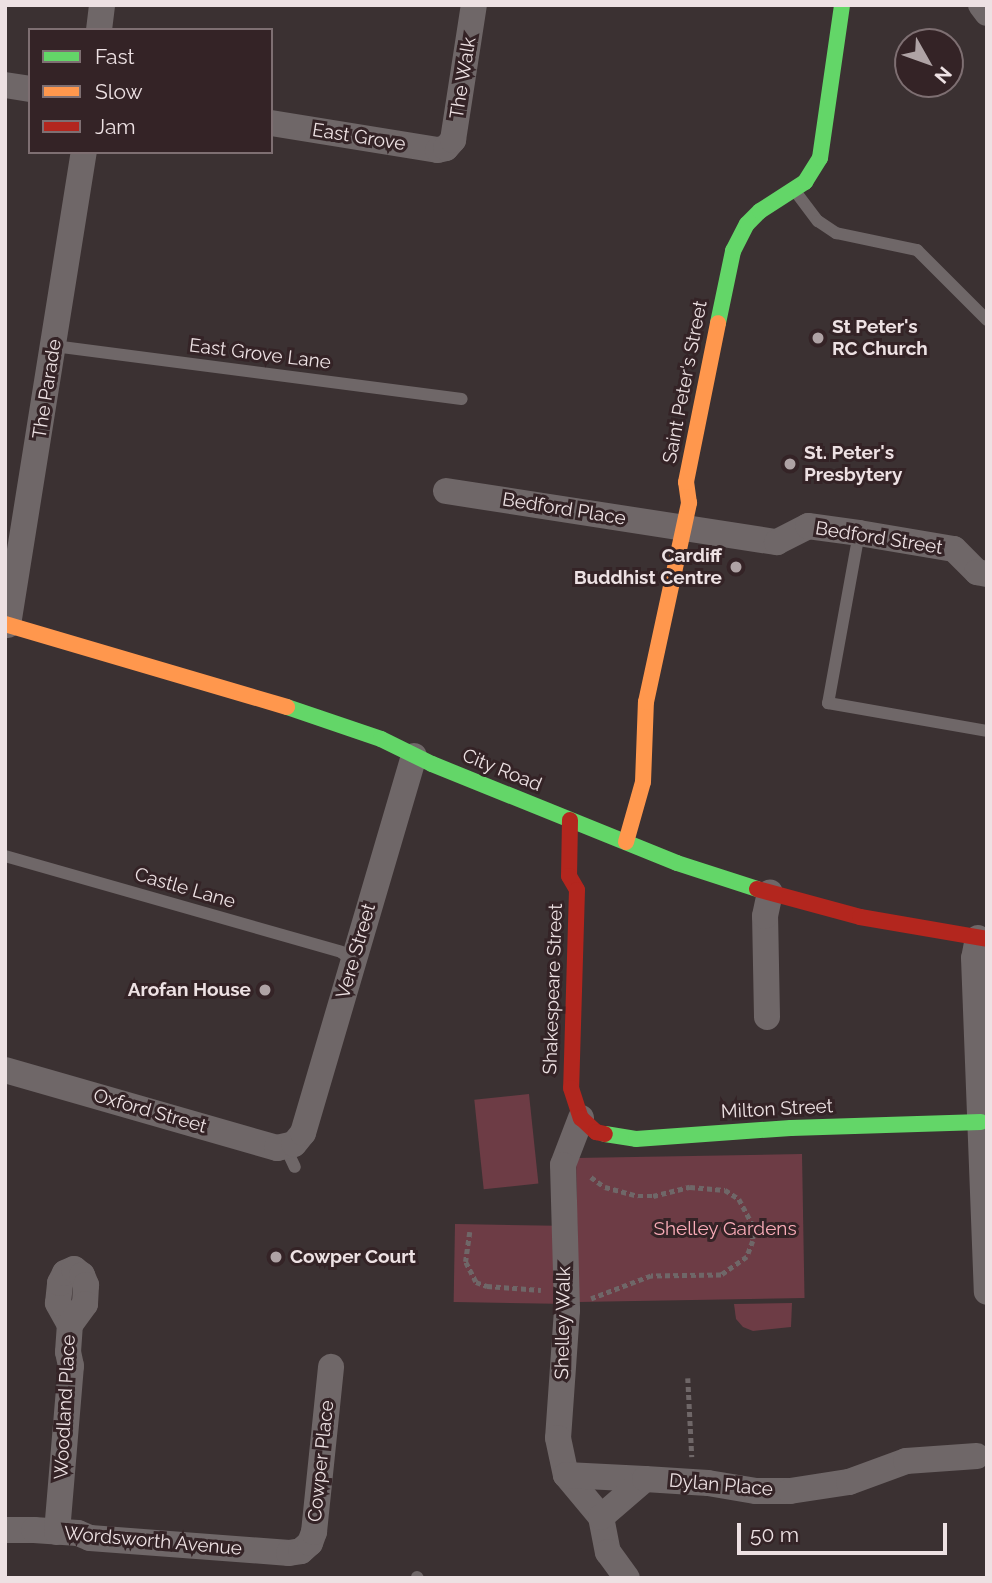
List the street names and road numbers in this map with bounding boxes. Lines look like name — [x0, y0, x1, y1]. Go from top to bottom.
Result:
street label: The Walk — [445, 35, 481, 121]
street label: East Grove — [311, 118, 407, 156]
street label: Saint Peter's Street — [658, 299, 712, 465]
street label: East Grove Lane — [188, 334, 332, 374]
street label: The Parade — [28, 337, 66, 441]
street label: Bedford Place — [501, 488, 627, 530]
street label: Bedford Street — [814, 517, 944, 559]
street label: City Road — [459, 744, 545, 796]
street label: Castle Lane — [132, 863, 238, 913]
street label: Vere Street — [332, 901, 380, 1001]
street label: Shakespeare Street — [539, 903, 567, 1075]
street label: Oxford Street — [91, 1084, 209, 1138]
street label: Milton Street — [720, 1095, 834, 1123]
street label: Shelley Walk — [551, 1266, 575, 1380]
street label: Woodland Place — [50, 1334, 80, 1480]
street label: Cowper Place — [303, 1399, 339, 1523]
street label: Dylan Place — [668, 1469, 774, 1501]
street label: Wordsworth Avenue — [63, 1522, 243, 1560]

